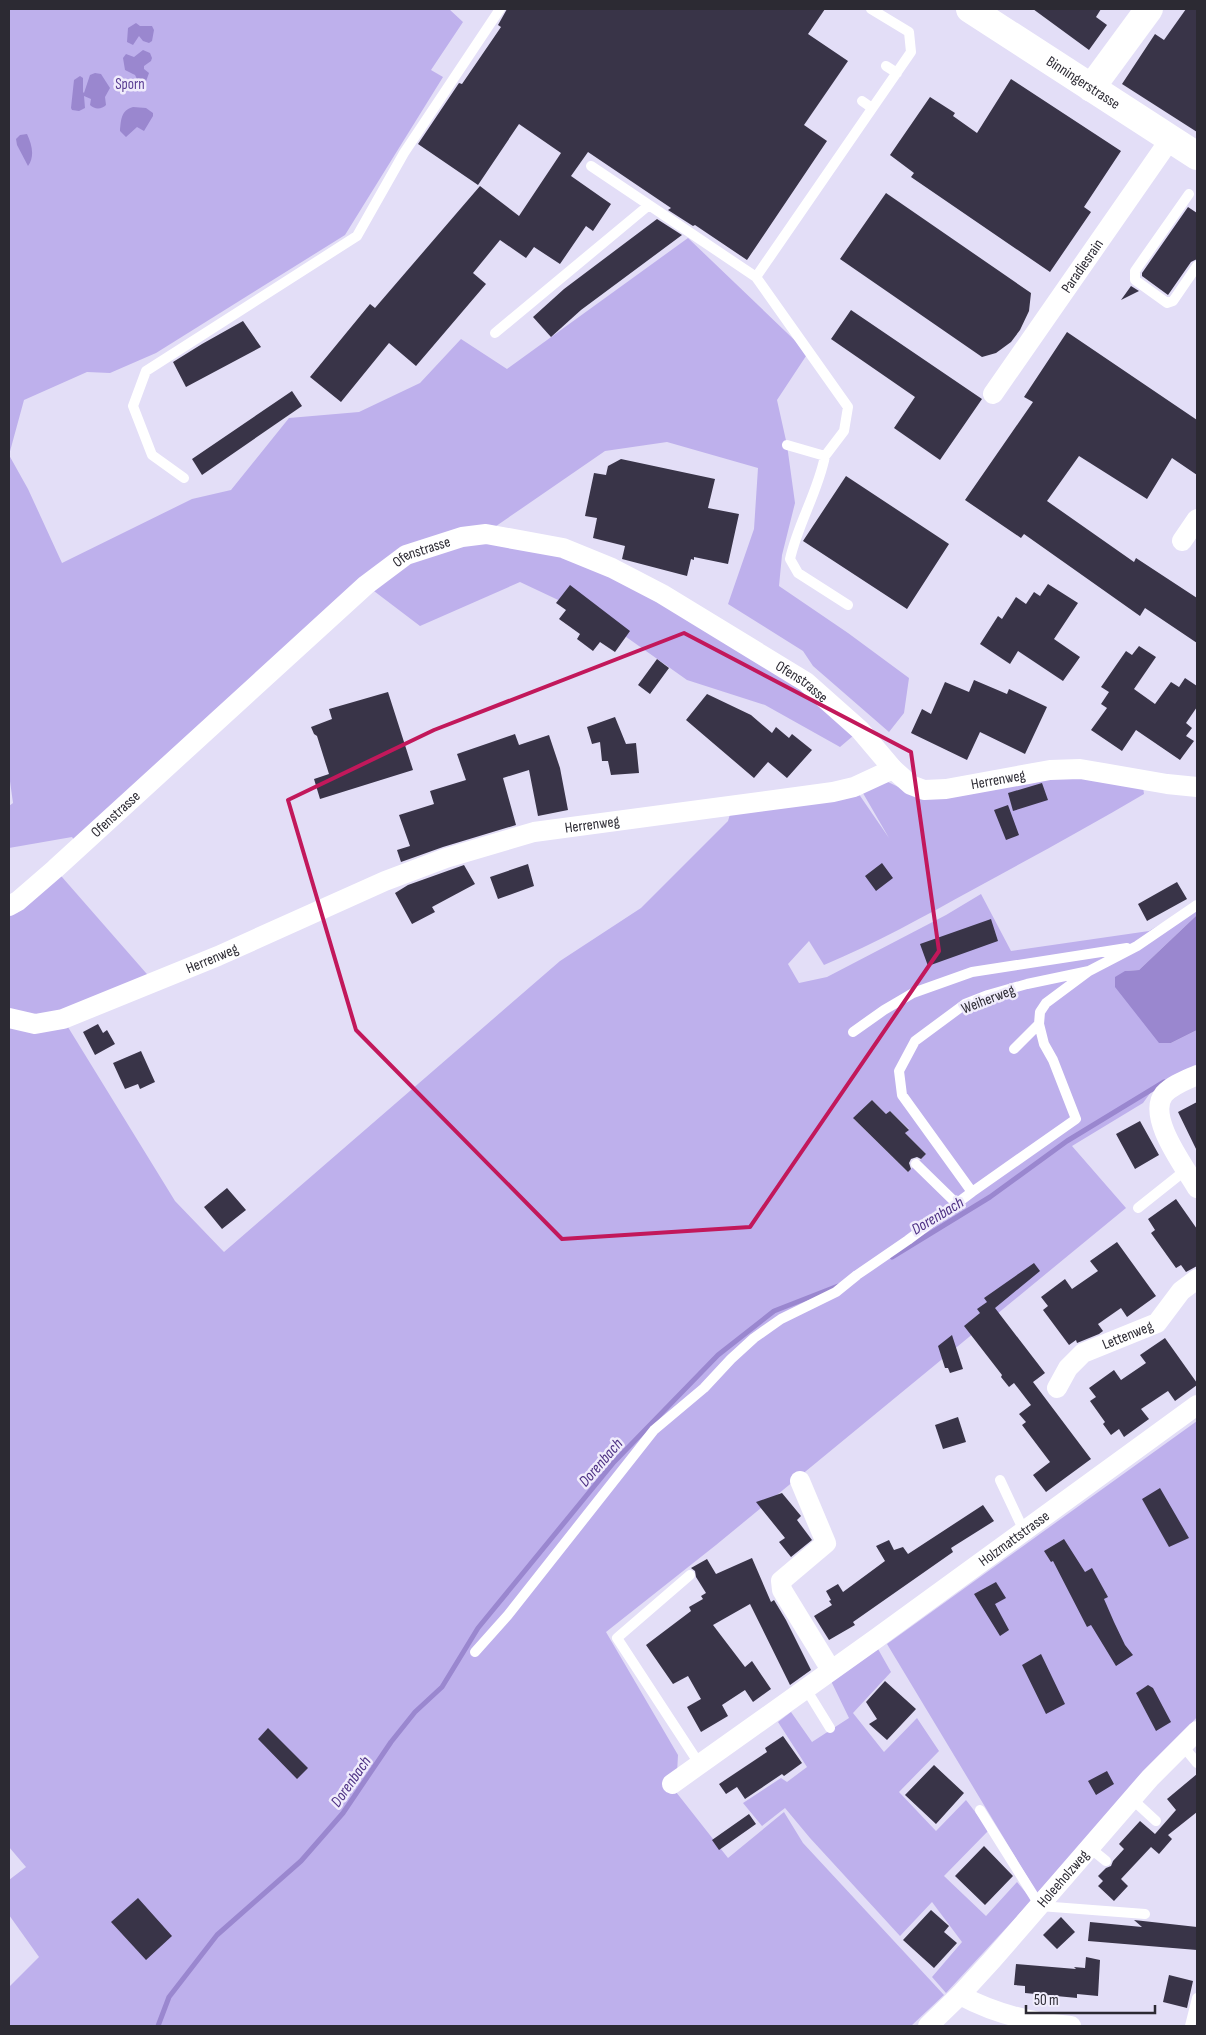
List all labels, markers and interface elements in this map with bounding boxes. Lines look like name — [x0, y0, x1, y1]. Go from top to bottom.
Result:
street label: Binningerstrasse — [1043, 52, 1124, 114]
park label: Sporn — [115, 75, 145, 94]
street label: Paradiesrain — [1057, 236, 1108, 297]
street label: Ofenstrasse — [389, 532, 453, 572]
street label: Ofenstrasse — [772, 657, 832, 707]
street label: Herrenweg — [969, 766, 1027, 794]
street label: Ofenstrasse — [87, 787, 144, 842]
street label: Herrenweg — [564, 812, 621, 838]
street label: Herrenweg — [183, 939, 241, 978]
street label: Weiherweg — [959, 981, 1018, 1018]
water label: Dorenbach — [908, 1193, 967, 1239]
street label: Lettenweg — [1099, 1317, 1156, 1354]
water label: Dorenbach — [575, 1435, 627, 1491]
street label: Holzmattstrasse — [975, 1507, 1053, 1571]
water label: Dorenbach — [327, 1753, 376, 1811]
street label: Holeeholzweg — [1033, 1846, 1093, 1911]
scale bar — [1026, 1982, 1155, 2014]
text: 50 m — [1034, 1991, 1059, 2010]

